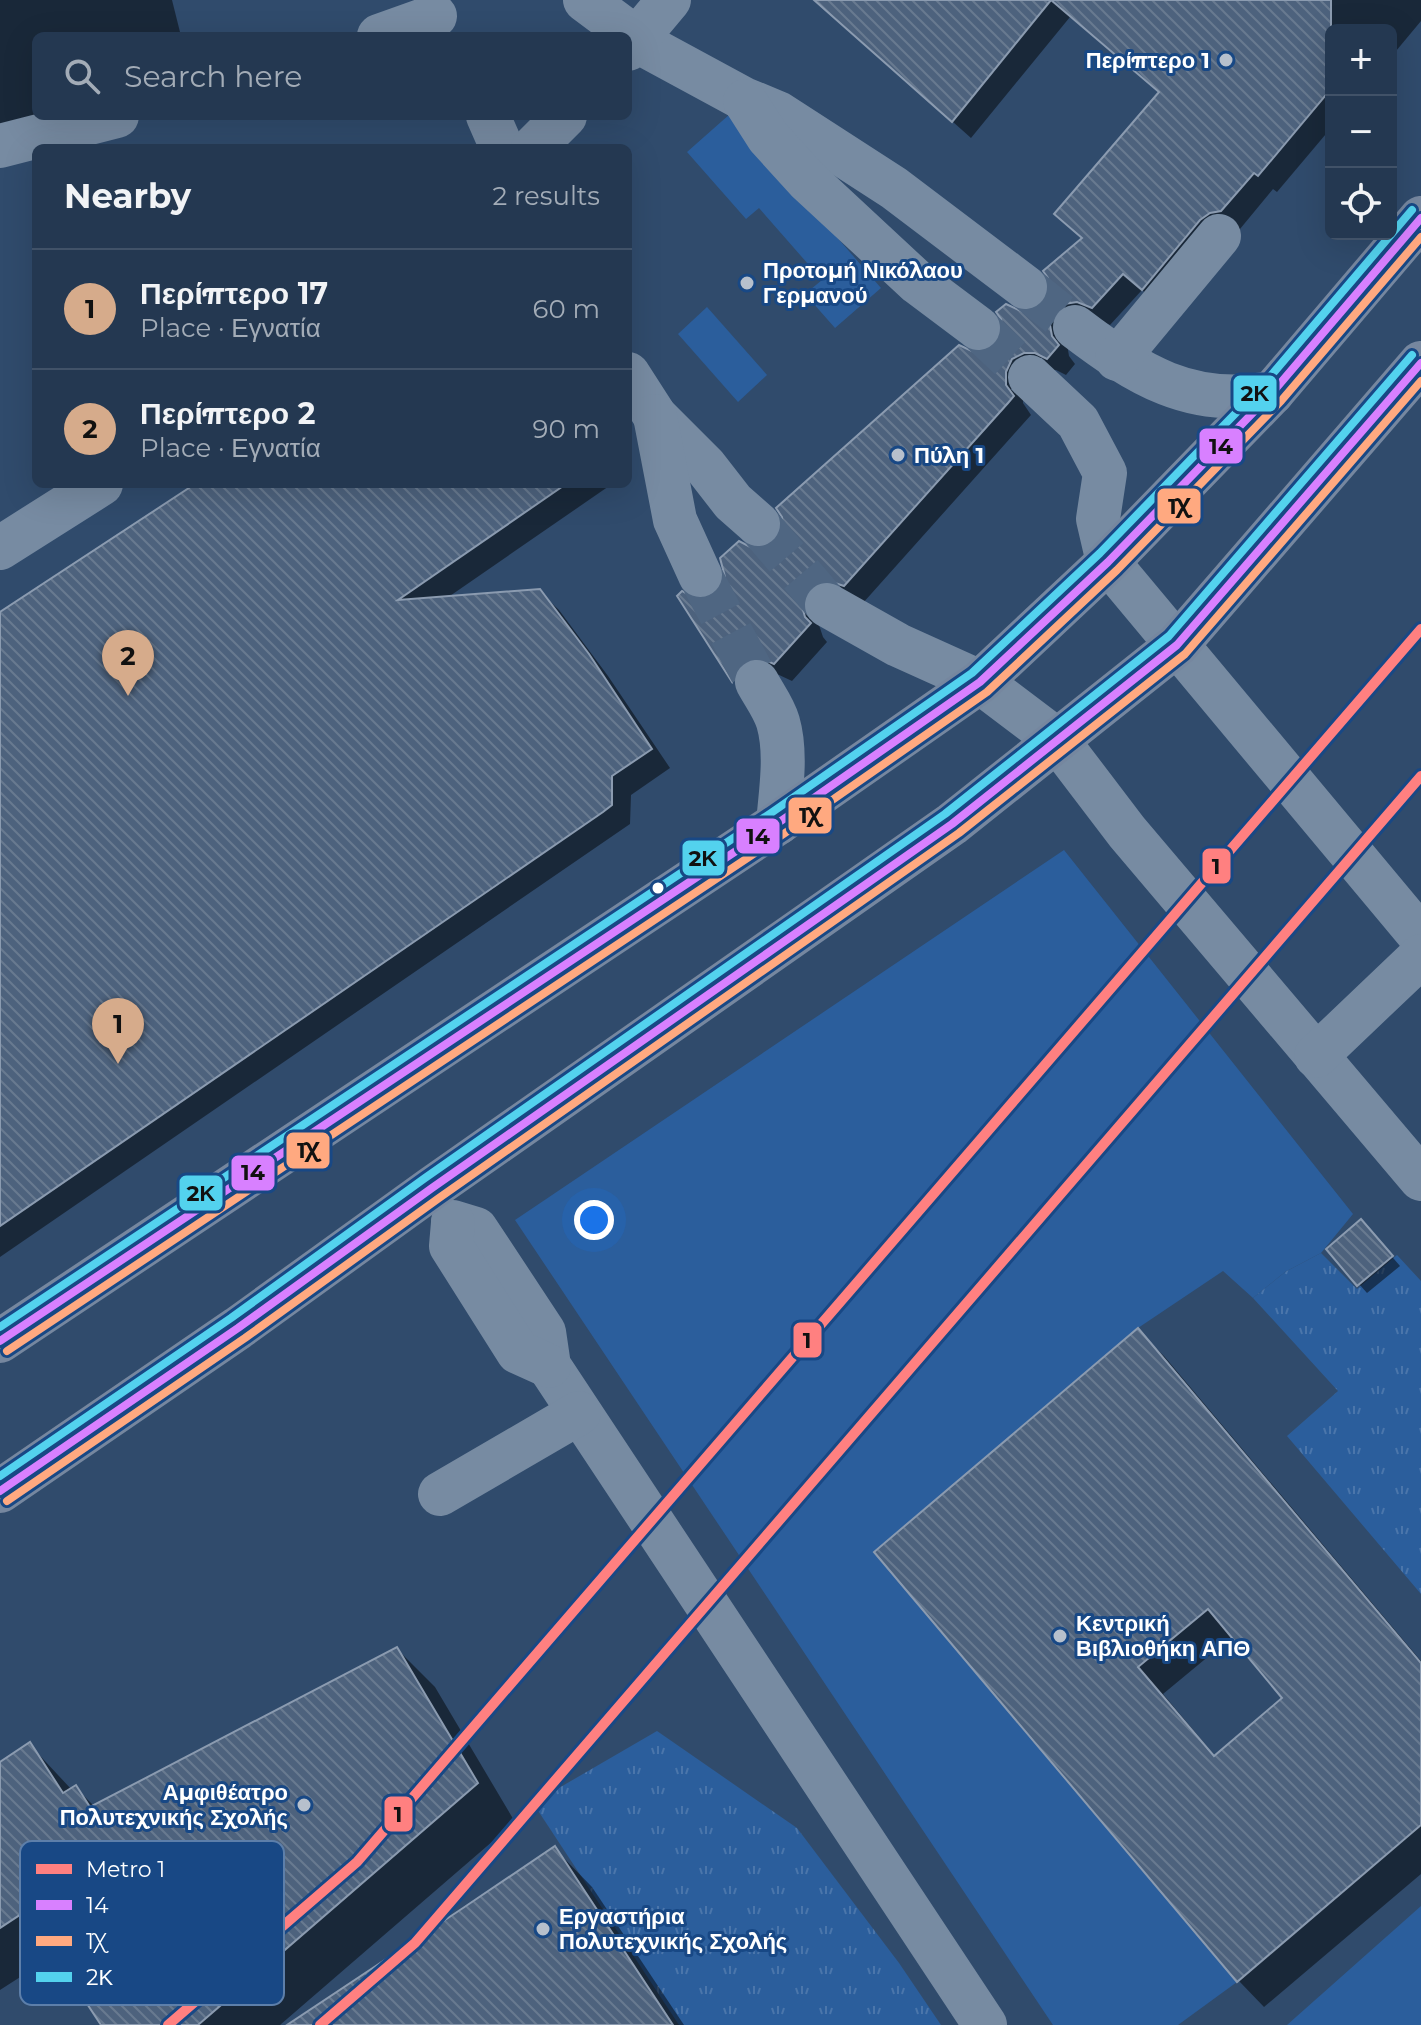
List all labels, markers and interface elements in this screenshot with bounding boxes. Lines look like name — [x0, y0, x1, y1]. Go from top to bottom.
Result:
map controls — [1325, 24, 1397, 240]
button: + — [1325, 24, 1397, 96]
search box — [32, 32, 632, 120]
place label: Περίπτερο 1 — [1086, 47, 1210, 74]
marker: Περίπτερο 1 — [1217, 51, 1235, 69]
icon: search — [60, 54, 104, 98]
text: Search here — [124, 58, 302, 95]
button: − — [1325, 96, 1397, 168]
button: locate — [1325, 168, 1397, 240]
text: Nearby — [64, 175, 191, 217]
text: 2 results — [492, 180, 600, 212]
place label: Προτομή Νικόλαου Γερμανού — [763, 257, 963, 309]
marker: Προτομή Νικόλαου Γερμανού — [738, 274, 756, 292]
text: Περίπτερο 17 — [140, 275, 328, 312]
text: 1 — [85, 293, 95, 325]
text: 60 m — [533, 293, 600, 325]
text: Place · Εγνατία — [140, 312, 321, 344]
line badge: 2Κ — [1232, 374, 1278, 413]
text: 2Κ — [1241, 380, 1270, 407]
text: Περίπτερο 2 — [140, 395, 315, 432]
text: 2 — [82, 413, 98, 445]
text: 90 m — [533, 413, 600, 445]
line badge: 14 — [1198, 427, 1244, 465]
text: Place · Εγνατία — [140, 432, 321, 464]
text: 14 — [1209, 433, 1233, 460]
place label: Πύλη 1 — [914, 442, 984, 469]
marker: Πύλη 1 — [889, 446, 907, 464]
line badge: 1Χ — [1156, 487, 1202, 525]
text: 1Χ — [1168, 493, 1194, 520]
pin: 2 — [102, 630, 154, 696]
line badge: 1Χ — [787, 796, 833, 835]
text: 1Χ — [799, 802, 825, 829]
line badge: 14 — [735, 817, 781, 855]
text: 14 — [746, 823, 770, 850]
line badge: 2Κ — [681, 839, 726, 877]
text: 2Κ — [689, 845, 718, 872]
line badge: 1 — [1201, 847, 1232, 885]
text: 1 — [1212, 853, 1220, 880]
unlabelled marker — [650, 880, 666, 896]
pin: 1 — [92, 998, 144, 1064]
line badge: 1Χ — [285, 1131, 331, 1170]
text: 1Χ — [297, 1137, 323, 1164]
line badge: 14 — [230, 1154, 276, 1192]
text: 14 — [241, 1159, 265, 1186]
line badge: 2Κ — [178, 1174, 224, 1212]
text: 2Κ — [187, 1180, 216, 1207]
your location — [574, 1200, 614, 1240]
line badge: 1 — [792, 1321, 823, 1359]
text: 1 — [803, 1327, 811, 1354]
place label: Κεντρική Βιβλιοθήκη ΑΠΘ — [1076, 1610, 1250, 1662]
marker: Κεντρική Βιβλιοθήκη ΑΠΘ — [1051, 1627, 1069, 1645]
place label: Αμφιθέατρο Πολυτεχνικής Σχολής — [60, 1779, 288, 1831]
line badge: 1 — [383, 1795, 414, 1833]
marker: Αμφιθέατρο Πολυτεχνικής Σχολής — [295, 1796, 313, 1814]
text: 1 — [394, 1801, 402, 1828]
legend — [20, 1841, 284, 2005]
text: Metro 1 — [86, 1856, 165, 1883]
text: 14 — [86, 1892, 109, 1919]
place label: Εργαστήρια Πολυτεχνικής Σχολής — [559, 1903, 787, 1955]
marker: Εργαστήρια Πολυτεχνικής Σχολής — [534, 1920, 552, 1938]
text: 1Χ — [86, 1928, 109, 1955]
text: 2Κ — [86, 1964, 113, 1991]

